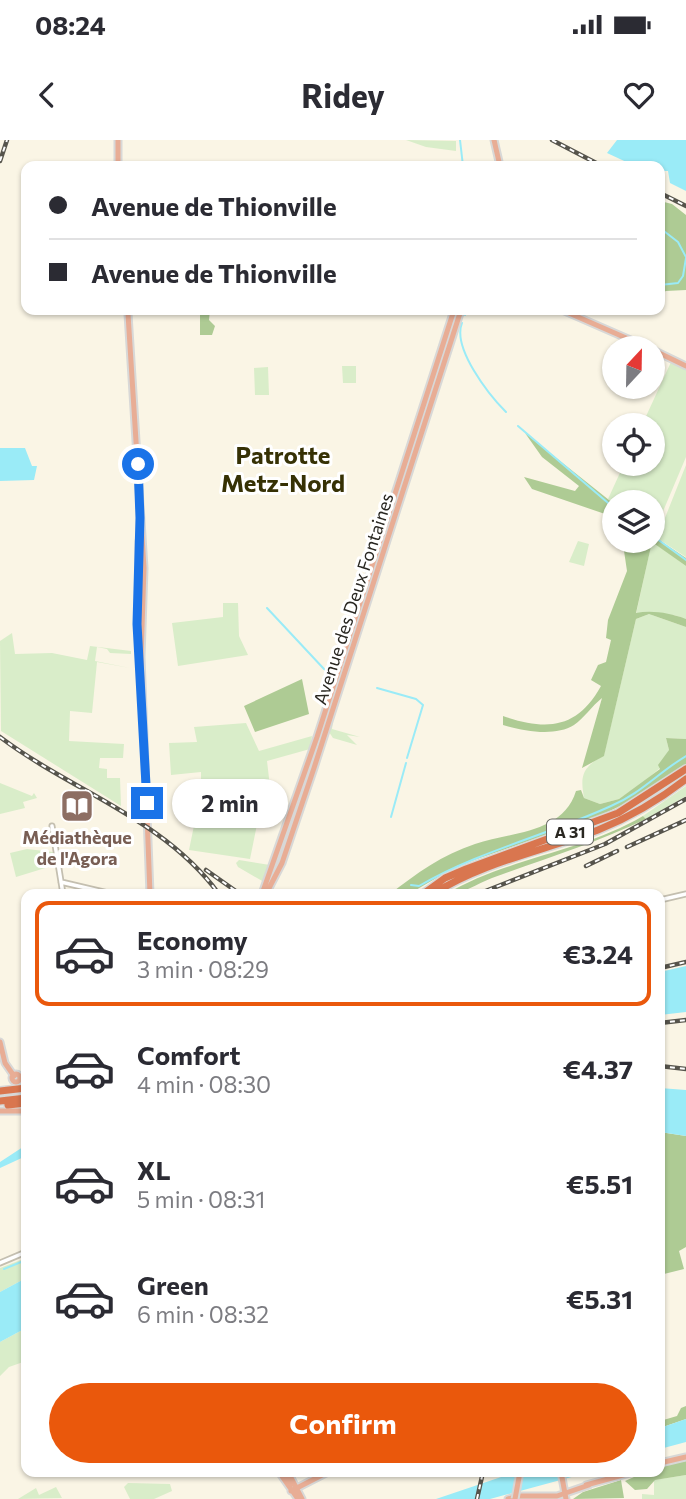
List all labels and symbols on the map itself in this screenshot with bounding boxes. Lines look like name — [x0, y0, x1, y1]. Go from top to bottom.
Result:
north arrow — [602, 336, 665, 399]
district label: Patrotte Metz-Nord — [221, 440, 345, 497]
route start — [122, 448, 154, 480]
street label: Avenue des Deux Fontaines — [308, 490, 398, 707]
callout: 2 min — [172, 778, 287, 828]
library icon: Médiathèque de l'Agora — [58, 787, 96, 825]
route end — [131, 787, 163, 819]
road number: A 31 — [547, 820, 593, 845]
place label: Médiathèque de l'Agora — [22, 826, 132, 869]

